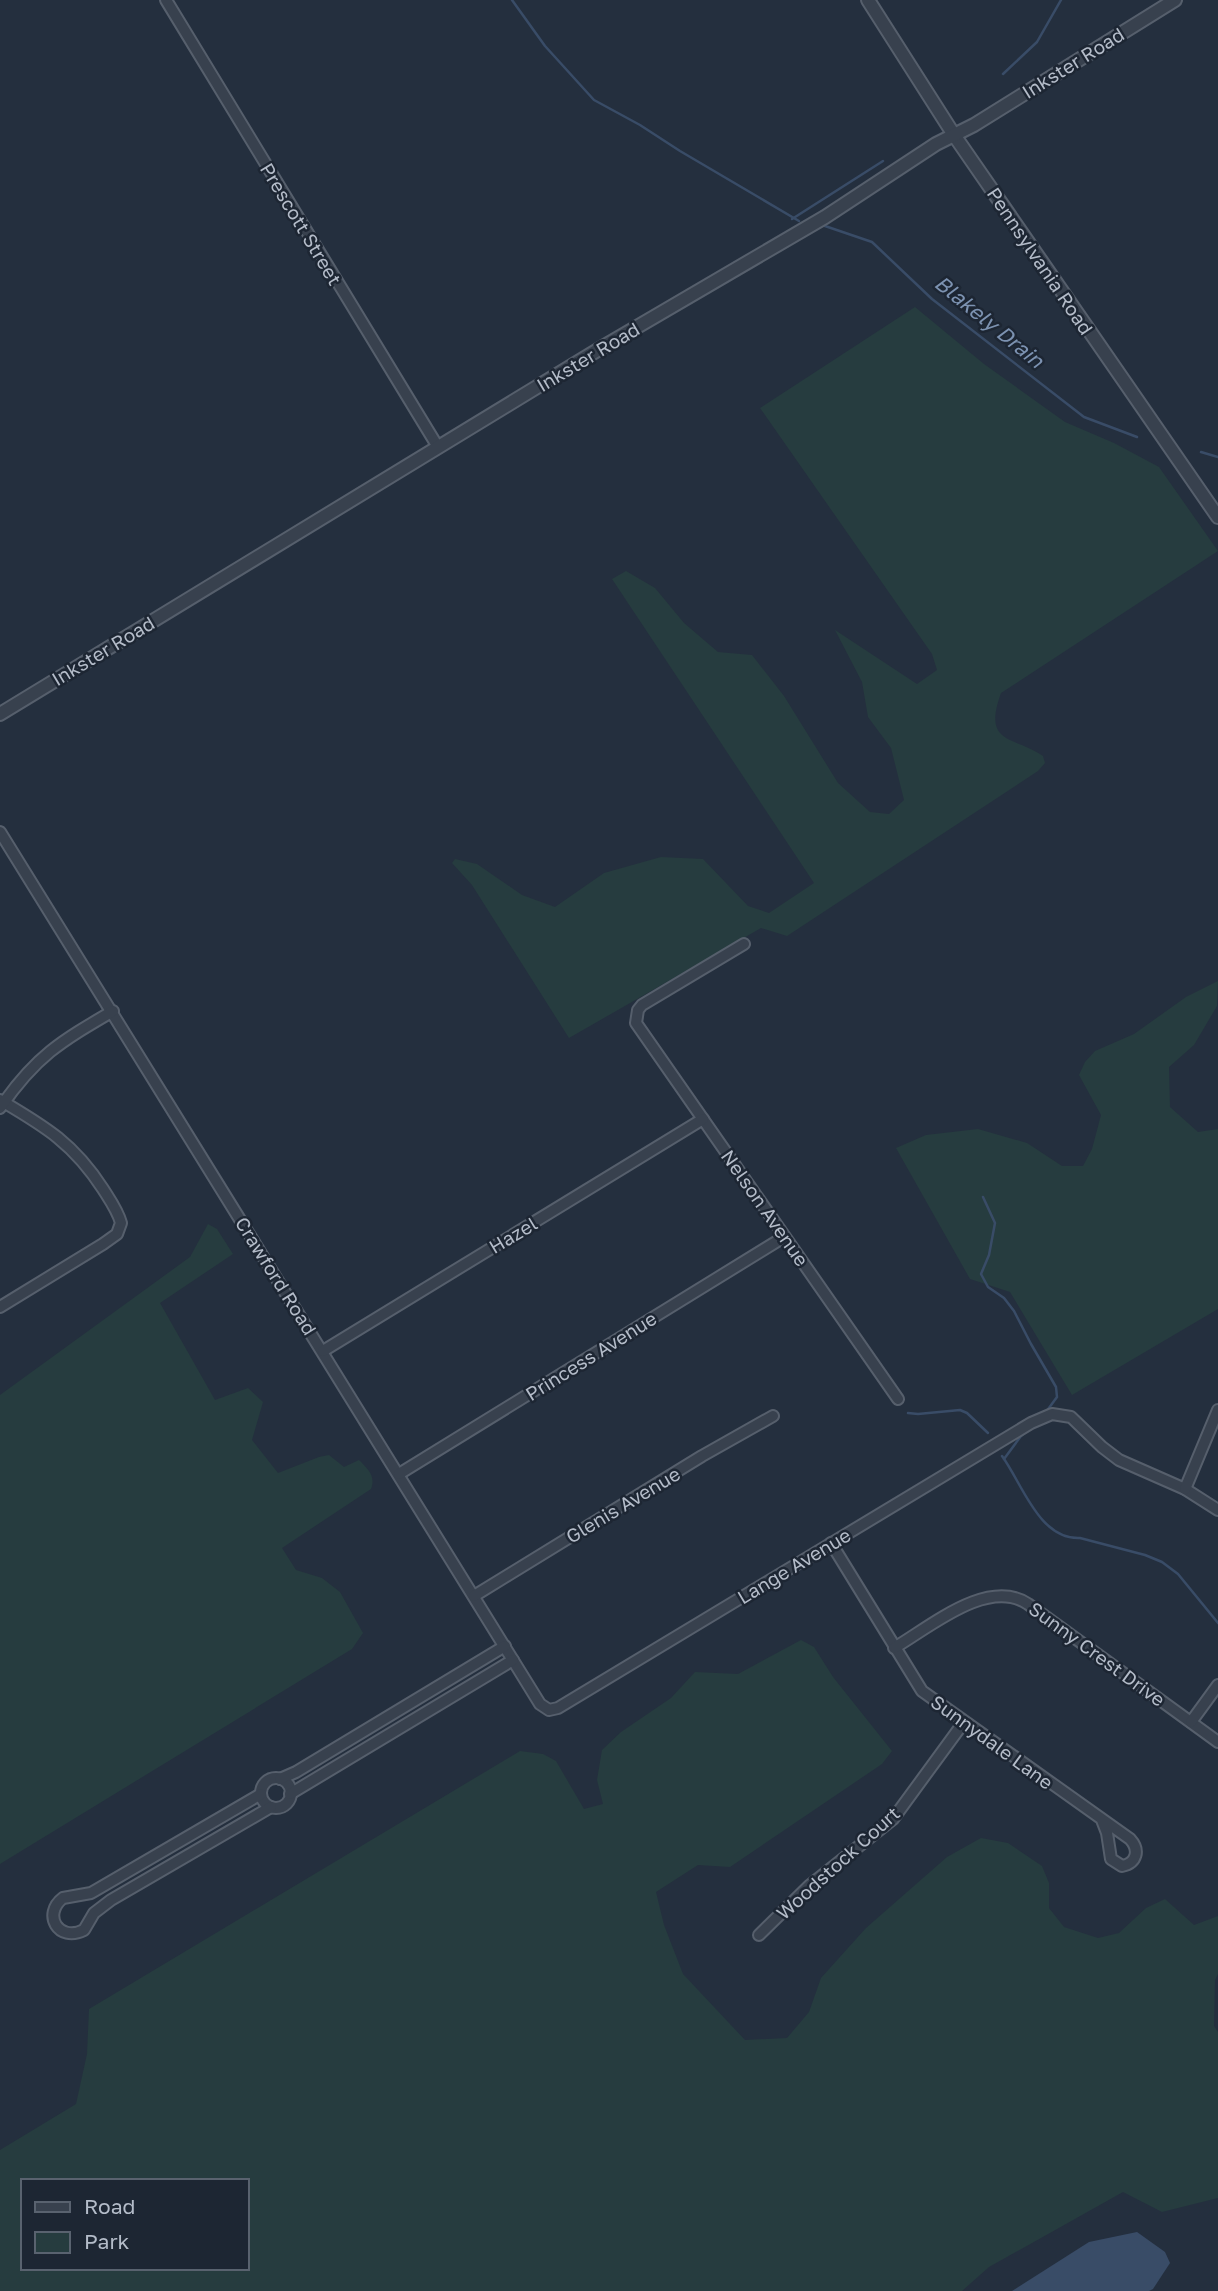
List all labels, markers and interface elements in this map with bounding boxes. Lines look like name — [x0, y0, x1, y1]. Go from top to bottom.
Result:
street label: Inkster Road — [1018, 22, 1128, 103]
street label: Prescott Street — [256, 158, 347, 289]
street label: Pennsylvania Road — [983, 183, 1098, 339]
water label: Blakely Drain — [930, 269, 1050, 374]
street label: Inkster Road — [532, 317, 643, 396]
street label: Inkster Road — [47, 611, 158, 690]
street label: Nelson Avenue — [717, 1145, 814, 1270]
street label: Hazel — [485, 1211, 541, 1258]
street label: Crawford Road — [231, 1212, 322, 1339]
street label: Princess Avenue — [521, 1306, 660, 1405]
street label: Glenis Avenue — [562, 1461, 684, 1548]
street label: Lange Avenue — [733, 1523, 855, 1608]
street label: Sunny Crest Drive — [1025, 1596, 1170, 1711]
street label: Sunnydale Lane — [927, 1690, 1058, 1794]
street label: Woodstock Court — [771, 1801, 904, 1924]
legend — [21, 2179, 248, 2270]
text: Road — [84, 2193, 135, 2219]
text: Park — [84, 2228, 130, 2254]

